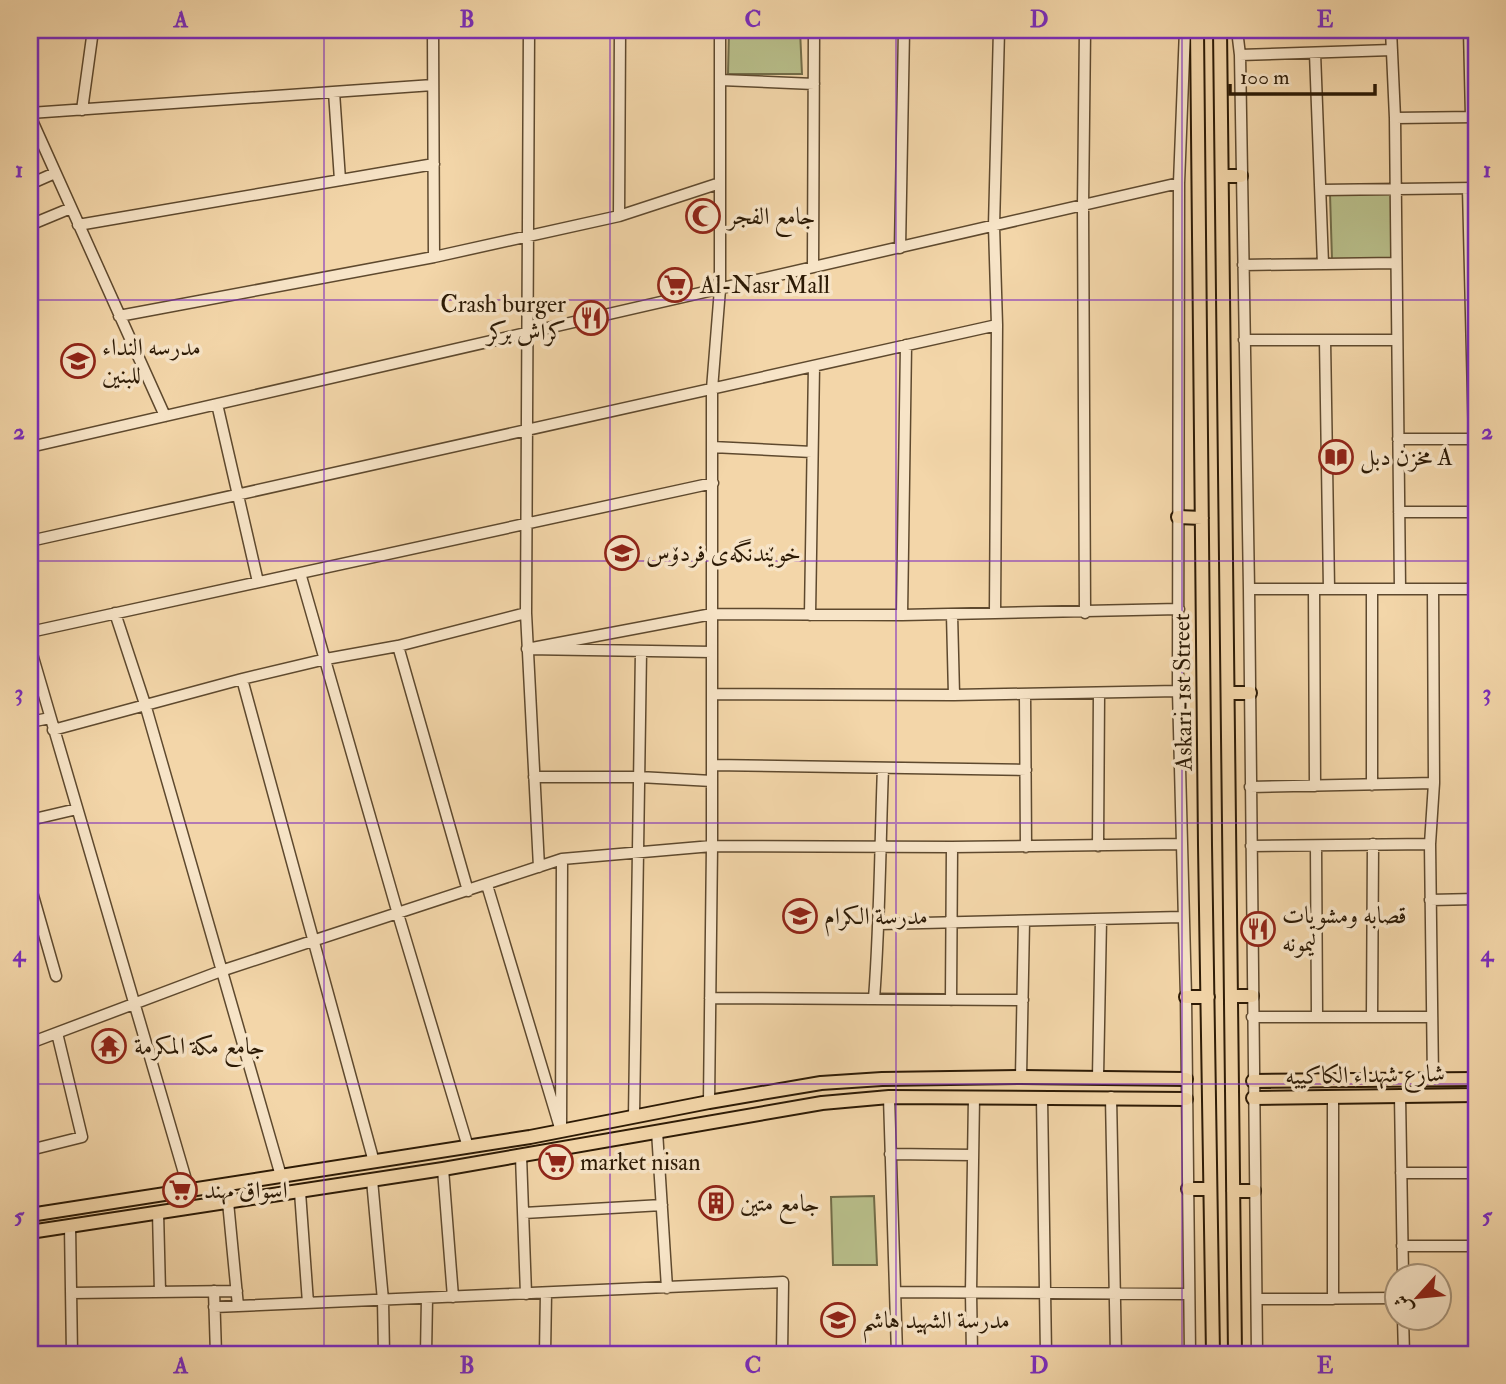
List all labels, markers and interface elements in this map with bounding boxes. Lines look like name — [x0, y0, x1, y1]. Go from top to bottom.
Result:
text: A — [173, 5, 189, 34]
text: B — [459, 5, 475, 34]
text: C — [745, 5, 761, 34]
text: D — [1030, 5, 1048, 34]
text: E — [1317, 5, 1334, 34]
scale bar — [1230, 52, 1375, 96]
text: 100 m — [1240, 64, 1290, 91]
text: 1 — [15, 155, 23, 184]
text: 1 — [1483, 155, 1491, 184]
mosque icon: جامع الفجر — [684, 197, 722, 235]
place label: جامع الفجر — [725, 201, 816, 238]
supermarket icon: Al-Nasr Mall — [656, 266, 694, 304]
place label: Al-Nasr Mall — [699, 270, 830, 301]
place label: Crash burger كراش بركر — [440, 289, 566, 348]
restaurant icon: Crash burger كراش بركر — [572, 299, 610, 337]
place label: مدرسه النداء للبنين — [102, 332, 201, 391]
school or university icon: مدرسه النداء للبنين — [59, 342, 97, 380]
text: 2 — [13, 417, 25, 446]
text: 2 — [1481, 417, 1493, 446]
library icon: مخزن دبل A — [1317, 438, 1355, 476]
place label: مخزن دبل A — [1360, 442, 1453, 474]
school or university icon: خوێندنگەی فردۆس — [603, 534, 641, 572]
place label: خوێندنگەی فردۆس — [646, 538, 801, 569]
street label: Askari-1st Street — [1166, 613, 1200, 772]
text: 3 — [15, 678, 23, 707]
text: 3 — [1483, 678, 1491, 707]
school or university icon: مدرسة الكرام — [781, 897, 819, 935]
place label: قصابه ومشويات ليمونه — [1282, 900, 1407, 959]
place label: مدرسة الكرام — [824, 901, 928, 937]
restaurant icon: قصابه ومشويات ليمونه — [1239, 910, 1277, 948]
text: 4 — [12, 939, 27, 968]
text: 4 — [1480, 939, 1495, 968]
temple icon: جامع مكة المكرمة — [90, 1027, 128, 1065]
place label: جامع مكة المكرمة — [134, 1031, 265, 1068]
street label: شارع شهداء الكاكييه — [1285, 1058, 1445, 1096]
supermarket icon: market nisan — [537, 1143, 575, 1181]
place label: market nisan — [580, 1147, 701, 1178]
supermarket icon: اسواق مهند — [161, 1171, 199, 1209]
place label: اسواق مهند — [204, 1175, 288, 1206]
building icon: جامع متين — [697, 1184, 735, 1222]
place label: جامع متين — [740, 1188, 820, 1225]
text: 5 — [14, 1201, 25, 1230]
text: 5 — [1482, 1201, 1493, 1230]
north arrow — [1384, 1262, 1454, 1332]
text: ش — [1389, 1290, 1419, 1318]
school or university icon: مدرسة الشهيد هاشم — [819, 1301, 857, 1339]
place label: مدرسة الشهيد هاشم — [862, 1305, 1010, 1344]
text: A — [173, 1351, 189, 1380]
text: B — [459, 1351, 475, 1380]
text: C — [745, 1351, 761, 1380]
text: D — [1030, 1351, 1048, 1380]
text: E — [1317, 1351, 1334, 1380]

